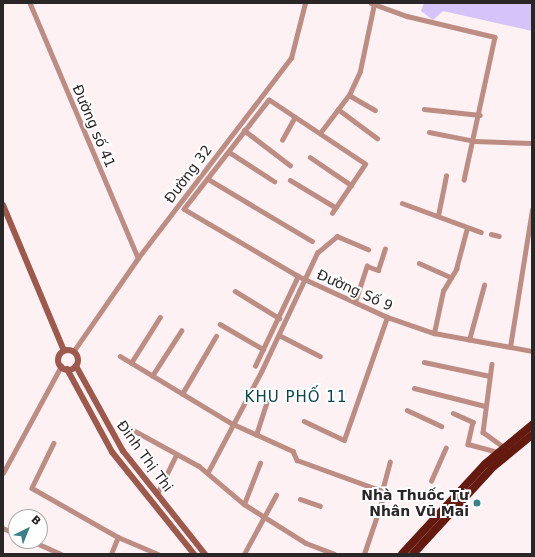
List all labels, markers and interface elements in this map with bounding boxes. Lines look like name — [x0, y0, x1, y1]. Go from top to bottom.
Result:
street label: Đường số 41 — [69, 82, 119, 170]
street label: Đường 32 — [161, 142, 215, 206]
street label: Đường Số 9 — [314, 266, 396, 314]
district label: KHU PHỐ 11 — [245, 389, 347, 407]
street label: Đinh Thị Thi — [114, 417, 176, 495]
place label: Nhà Thuốc Tư Nhân Vū Mai — [361, 487, 469, 520]
marker: Nhà Thuốc Tư Nhân Vū Mai — [472, 498, 482, 508]
north arrow — [8, 509, 48, 549]
text: B — [28, 513, 43, 528]

